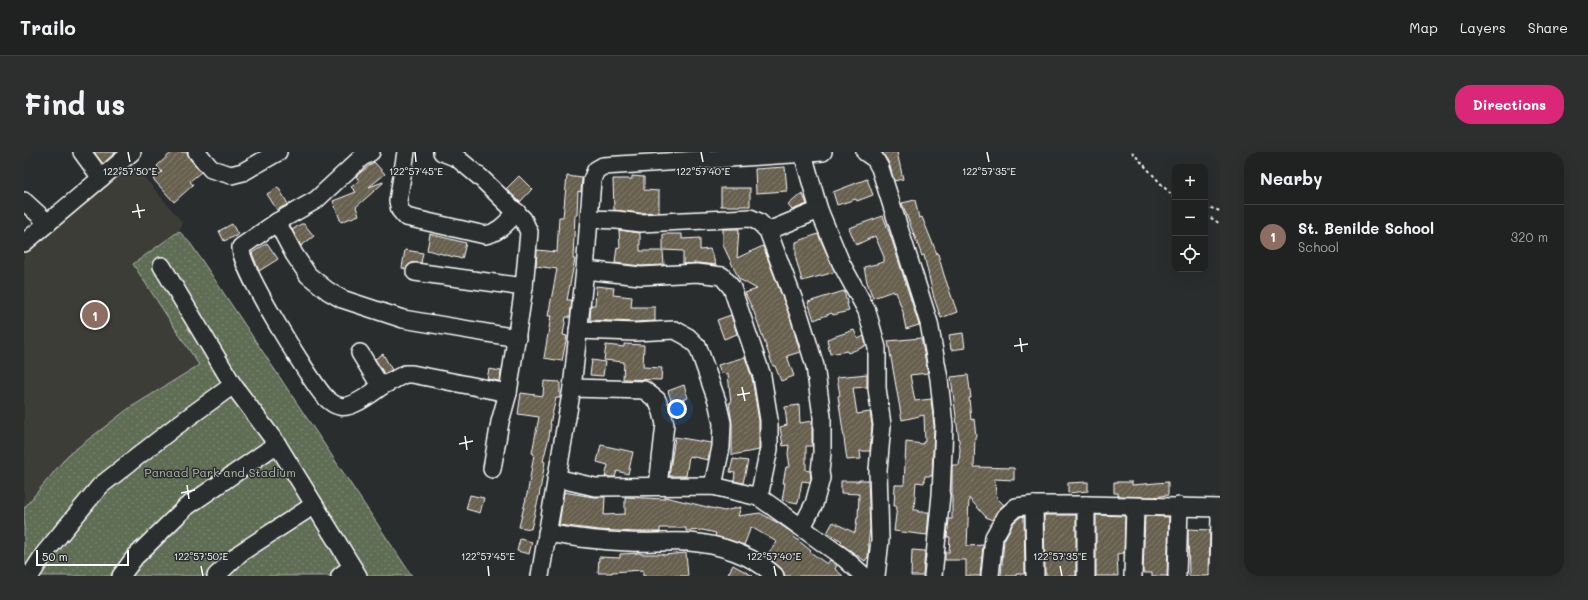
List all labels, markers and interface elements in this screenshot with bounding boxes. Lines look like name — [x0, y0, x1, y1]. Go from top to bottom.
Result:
text: Trailo — [20, 15, 76, 40]
text: Map — [1409, 18, 1438, 37]
text: Layers — [1460, 18, 1506, 37]
text: Share — [1528, 18, 1568, 37]
button: Directions — [1455, 85, 1564, 124]
text: Find us — [24, 86, 125, 122]
text: 122°57'50"E — [103, 164, 157, 178]
text: 122°57'45"E — [389, 164, 443, 178]
text: 122°57'40"E — [676, 164, 730, 178]
text: 122°57'35"E — [962, 164, 1016, 178]
map controls — [1172, 164, 1208, 272]
button: + — [1172, 164, 1208, 200]
text: Nearby — [1260, 167, 1322, 189]
button: − — [1172, 200, 1208, 236]
text: St. Benilde School — [1298, 218, 1434, 238]
text: 1 — [1270, 228, 1276, 245]
text: 320 m — [1511, 228, 1548, 245]
button: locate — [1172, 236, 1208, 272]
text: School — [1298, 238, 1339, 255]
pin: 1 — [82, 300, 108, 330]
your location — [667, 399, 687, 419]
park label: Panaad Park and Stadium — [144, 464, 296, 480]
scale bar — [36, 548, 129, 567]
text: 50 m — [42, 549, 68, 564]
text: 122°57'50"E — [174, 549, 228, 563]
text: 122°57'45"E — [461, 549, 515, 563]
text: 122°57'40"E — [747, 549, 801, 563]
text: 122°57'35"E — [1033, 549, 1087, 563]

